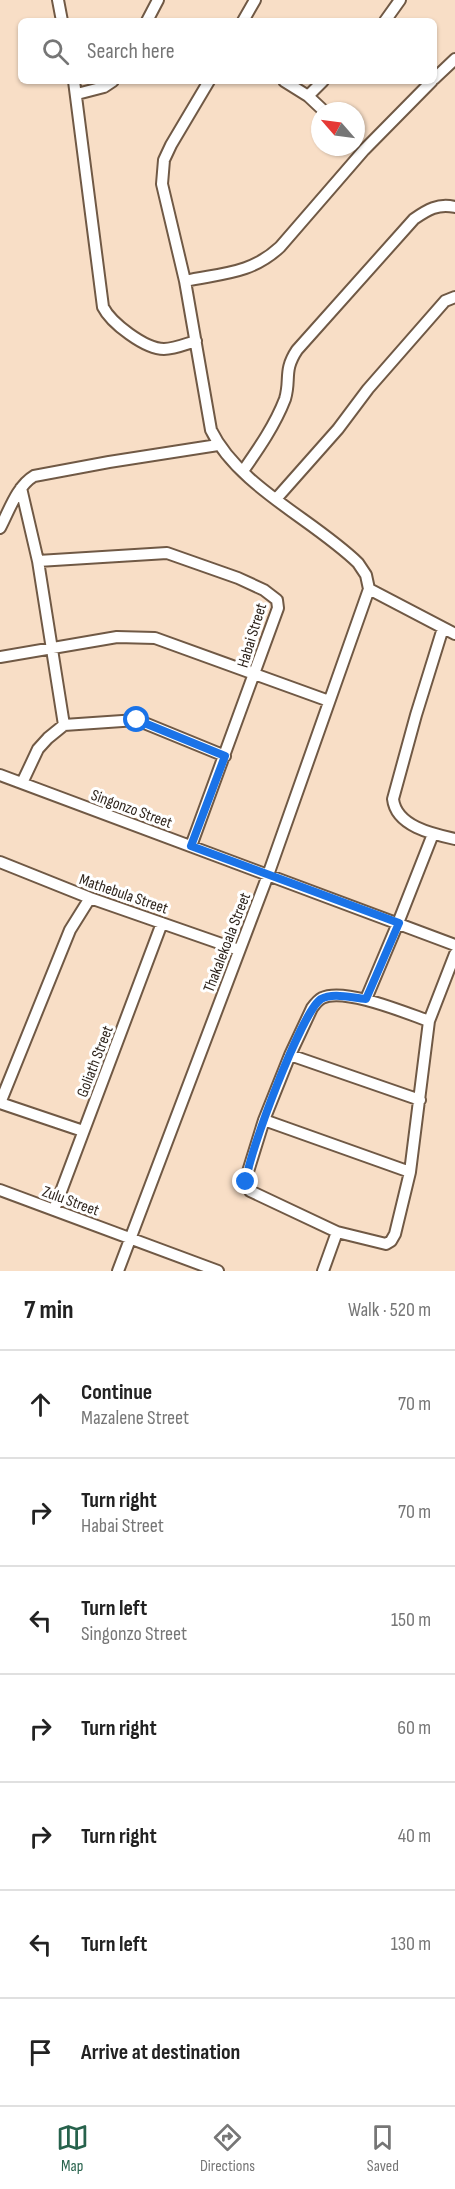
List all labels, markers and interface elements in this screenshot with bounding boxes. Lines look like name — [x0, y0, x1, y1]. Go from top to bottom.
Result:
search box — [18, 18, 437, 84]
icon: search — [39, 35, 72, 68]
text: Search here — [87, 38, 174, 65]
north arrow — [311, 102, 365, 156]
street label: Habai Street — [234, 601, 271, 670]
route start — [123, 706, 149, 732]
street label: Singonzo Street — [88, 786, 175, 833]
street label: Mathebula Street — [77, 870, 170, 919]
street label: Thakalekoala Street — [200, 890, 255, 995]
street label: Goliath Street — [73, 1023, 118, 1100]
route end — [232, 1168, 258, 1194]
street label: Zulu Street — [39, 1182, 102, 1220]
text: 7 min — [24, 1295, 73, 1326]
text: Walk · 520 m — [348, 1298, 431, 1322]
text: Continue — [81, 1379, 152, 1406]
icon: ahead — [24, 1388, 57, 1421]
text: 70 m — [398, 1392, 431, 1416]
text: Mazalene Street — [81, 1406, 189, 1430]
text: Turn right — [81, 1487, 157, 1514]
icon: right — [24, 1496, 57, 1529]
text: 70 m — [398, 1500, 431, 1524]
text: Habai Street — [81, 1514, 164, 1538]
text: Turn left — [81, 1595, 147, 1622]
icon: left — [24, 1604, 57, 1637]
text: 150 m — [391, 1608, 431, 1632]
text: Singonzo Street — [81, 1622, 187, 1646]
icon: right — [24, 1712, 57, 1745]
text: Turn right — [81, 1715, 157, 1742]
text: 60 m — [397, 1716, 431, 1740]
icon: right — [24, 1820, 57, 1853]
text: Turn right — [81, 1823, 157, 1850]
text: 40 m — [398, 1824, 431, 1848]
icon: left — [24, 1928, 57, 1961]
text: Turn left — [81, 1931, 147, 1958]
text: 130 m — [391, 1932, 431, 1956]
icon: arrive — [24, 2036, 57, 2069]
text: Arrive at destination — [81, 2039, 240, 2066]
tab: Map — [56, 2121, 89, 2176]
tab: Directions — [200, 2121, 255, 2176]
tab: Saved — [366, 2121, 399, 2176]

